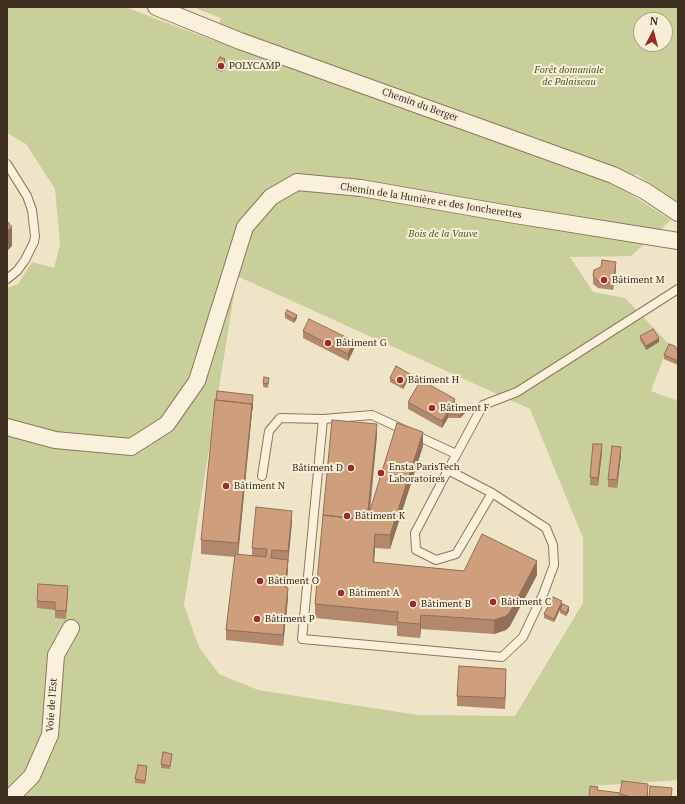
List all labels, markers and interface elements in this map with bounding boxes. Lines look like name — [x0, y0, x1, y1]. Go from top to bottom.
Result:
north arrow — [633, 12, 673, 52]
text: N — [649, 14, 659, 28]
place label: POLYCAMP — [229, 60, 280, 72]
marker: POLYCAMP — [216, 61, 226, 71]
park label: Forêt domaniale de Palaiseau — [534, 64, 604, 88]
street label: Chemin du Berger — [380, 86, 460, 124]
street label: Chemin de la Hunière et des Joncherettes — [339, 181, 523, 221]
park label: Bois de la Vauve — [408, 228, 478, 240]
place label: Bâtiment M — [612, 274, 664, 286]
marker: Bâtiment M — [599, 275, 609, 285]
place label: Bâtiment G — [336, 337, 387, 349]
marker: Bâtiment G — [323, 338, 333, 348]
place label: Bâtiment H — [408, 374, 459, 386]
marker: Bâtiment H — [395, 375, 405, 385]
place label: Bâtiment F — [440, 402, 489, 414]
marker: Bâtiment F — [427, 403, 437, 413]
place label: Ensta ParisTech Laboratoires — [389, 461, 460, 484]
place label: Bâtiment D — [292, 462, 343, 474]
marker: Bâtiment D — [346, 463, 356, 473]
marker: Ensta ParisTech Laboratoires — [376, 468, 386, 478]
place label: Bâtiment N — [234, 480, 285, 492]
marker: Bâtiment N — [221, 481, 231, 491]
place label: Bâtiment K — [355, 510, 405, 522]
marker: Bâtiment K — [342, 511, 352, 521]
place label: Bâtiment O — [268, 575, 319, 587]
marker: Bâtiment O — [255, 576, 265, 586]
place label: Bâtiment A — [349, 587, 399, 599]
marker: Bâtiment A — [336, 588, 346, 598]
place label: Bâtiment C — [501, 596, 551, 608]
marker: Bâtiment C — [488, 597, 498, 607]
place label: Bâtiment B — [421, 598, 471, 610]
marker: Bâtiment B — [408, 599, 418, 609]
place label: Bâtiment P — [265, 613, 315, 625]
marker: Bâtiment P — [252, 614, 262, 624]
street label: Voie de l'Est — [44, 678, 60, 732]

